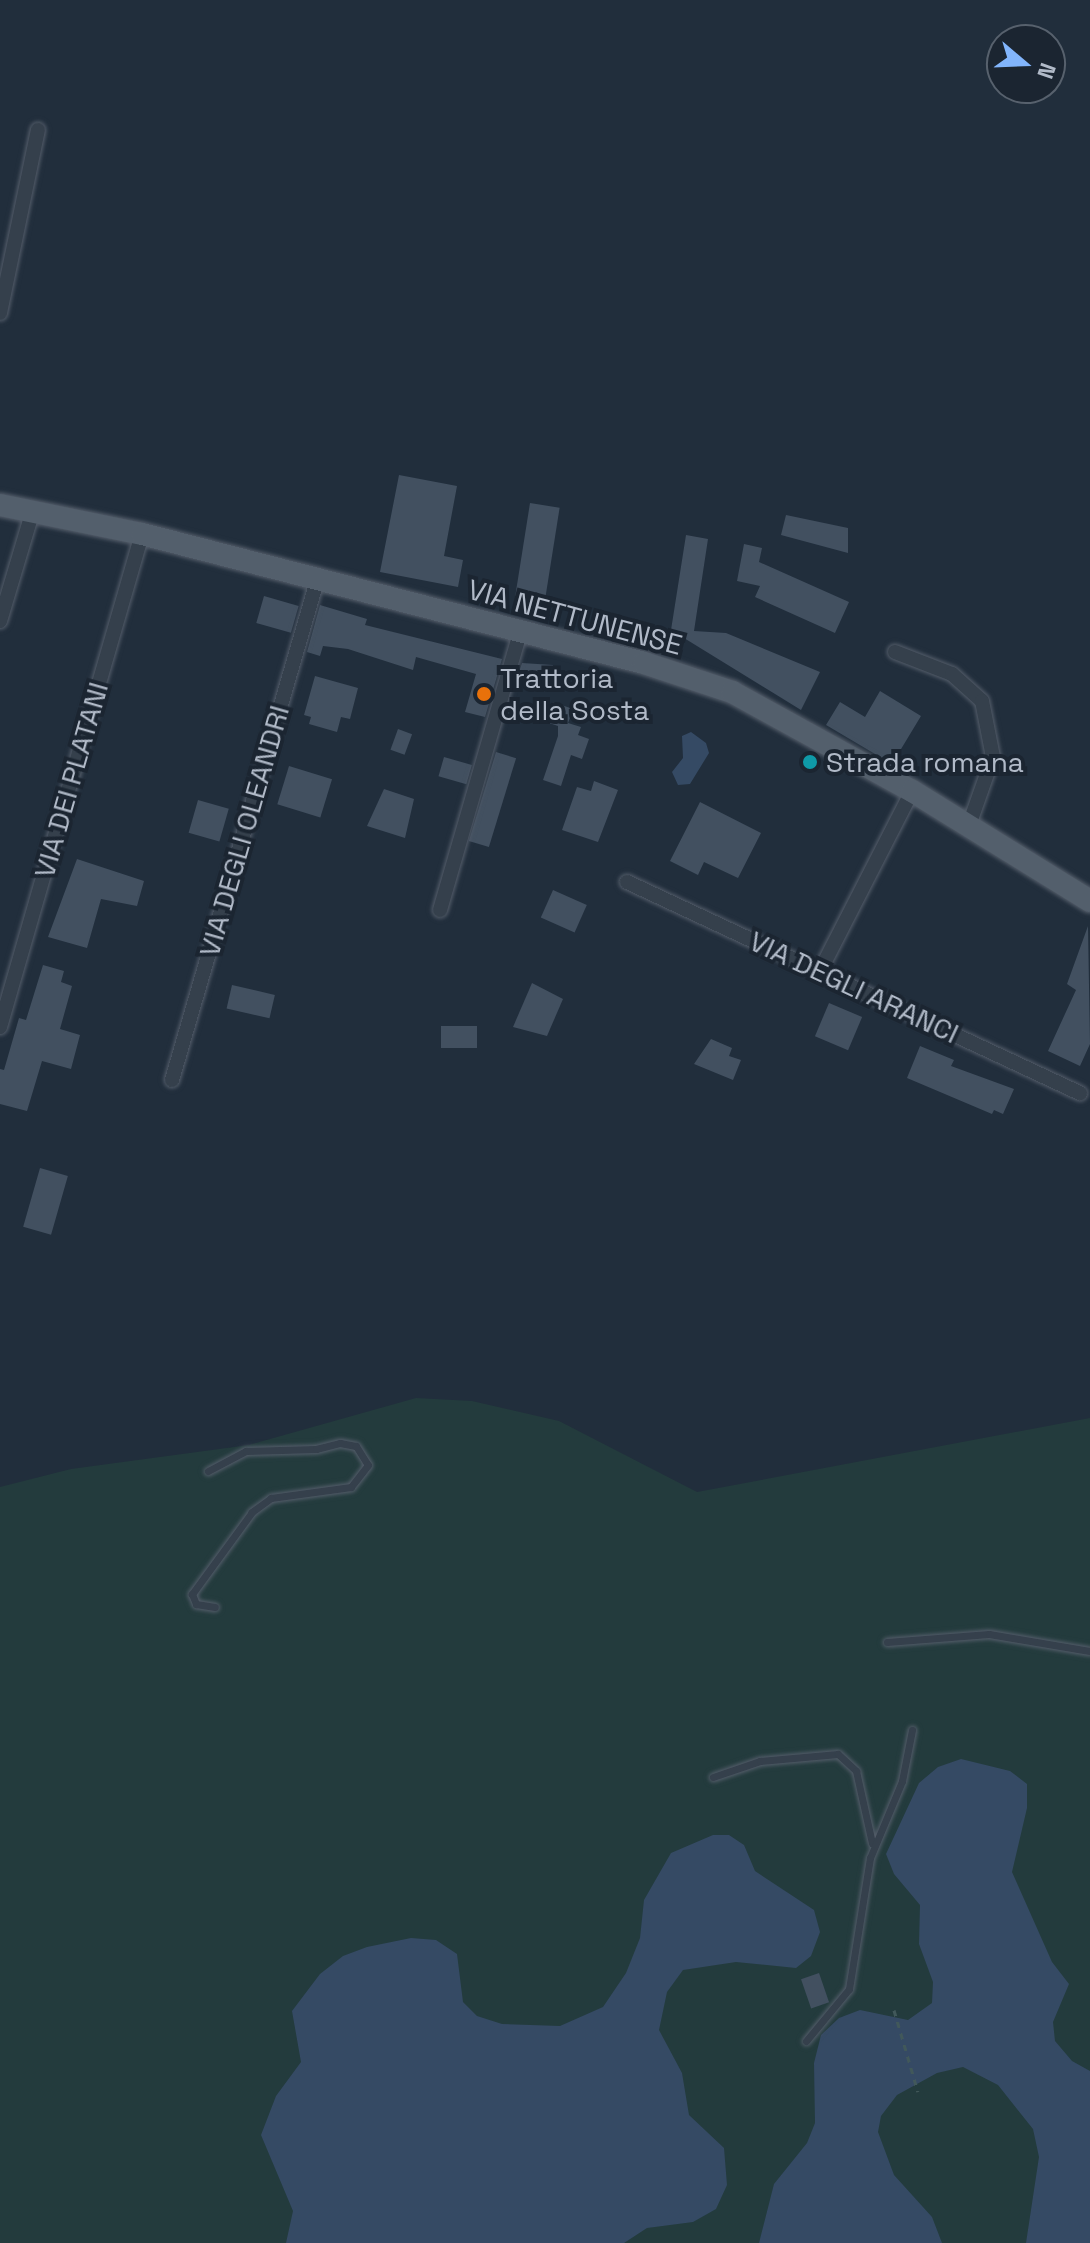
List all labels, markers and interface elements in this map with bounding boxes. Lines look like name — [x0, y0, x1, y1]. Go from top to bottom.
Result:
north arrow — [986, 24, 1066, 104]
text: N — [1031, 60, 1062, 83]
street label: VIA NETTUNENSE — [464, 572, 686, 662]
place label: Trattoria della Sosta — [500, 661, 649, 727]
street label: VIA DEI PLATANI — [27, 678, 115, 882]
marker: Trattoria della Sosta — [475, 685, 493, 703]
street label: VIA DEGLI OLEANDRI — [192, 701, 296, 961]
place label: Strada romana — [826, 745, 1024, 779]
marker: Strada romana — [801, 753, 819, 771]
street label: VIA DEGLI ARANCI — [744, 924, 964, 1050]

